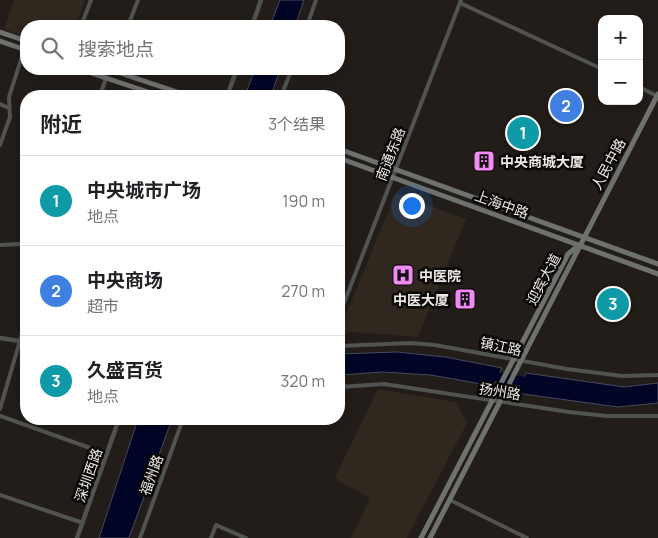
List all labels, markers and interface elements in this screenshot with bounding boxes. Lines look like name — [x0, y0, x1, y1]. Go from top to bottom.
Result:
map controls — [598, 15, 643, 105]
button: + — [598, 15, 643, 60]
search box — [20, 20, 345, 75]
icon: search — [38, 34, 66, 62]
text: 搜索地点 — [78, 36, 154, 62]
button: − — [598, 60, 643, 105]
pin: 2 — [550, 87, 582, 125]
text: 附近 — [40, 110, 82, 138]
text: 3个结果 — [268, 113, 325, 135]
pin: 1 — [507, 114, 539, 152]
street label: 南通东路 — [371, 124, 409, 184]
street label: 人民中路 — [586, 135, 630, 193]
building icon: 中央商城大厦 — [472, 149, 496, 173]
place label: 中央商城大厦 — [500, 152, 584, 171]
text: 中央城市广场 — [87, 177, 201, 203]
street label: 上海中路 — [472, 185, 532, 223]
text: 1 — [52, 190, 60, 212]
text: 190 m — [282, 190, 325, 212]
your location — [399, 193, 425, 219]
text: 地点 — [87, 205, 119, 227]
street label: 迎宾大道 — [521, 250, 565, 308]
hospital icon: 中医院 — [391, 263, 415, 287]
place label: 中医院 — [419, 266, 461, 285]
text: 中央商场 — [87, 267, 163, 293]
text: 2 — [51, 280, 61, 302]
text: 270 m — [281, 280, 325, 302]
pin: 3 — [597, 285, 629, 323]
building icon: 中医大厦 — [453, 287, 477, 311]
place label: 中医大厦 — [393, 290, 449, 309]
text: 超市 — [87, 295, 119, 317]
street label: 镇江路 — [478, 332, 524, 360]
text: 久盛百货 — [87, 357, 163, 383]
text: 3 — [51, 370, 61, 392]
text: 320 m — [281, 370, 325, 392]
street label: 扬州路 — [478, 378, 522, 404]
text: 地点 — [87, 385, 119, 407]
street label: 深圳西路 — [70, 445, 106, 505]
street label: 福州路 — [135, 452, 167, 498]

